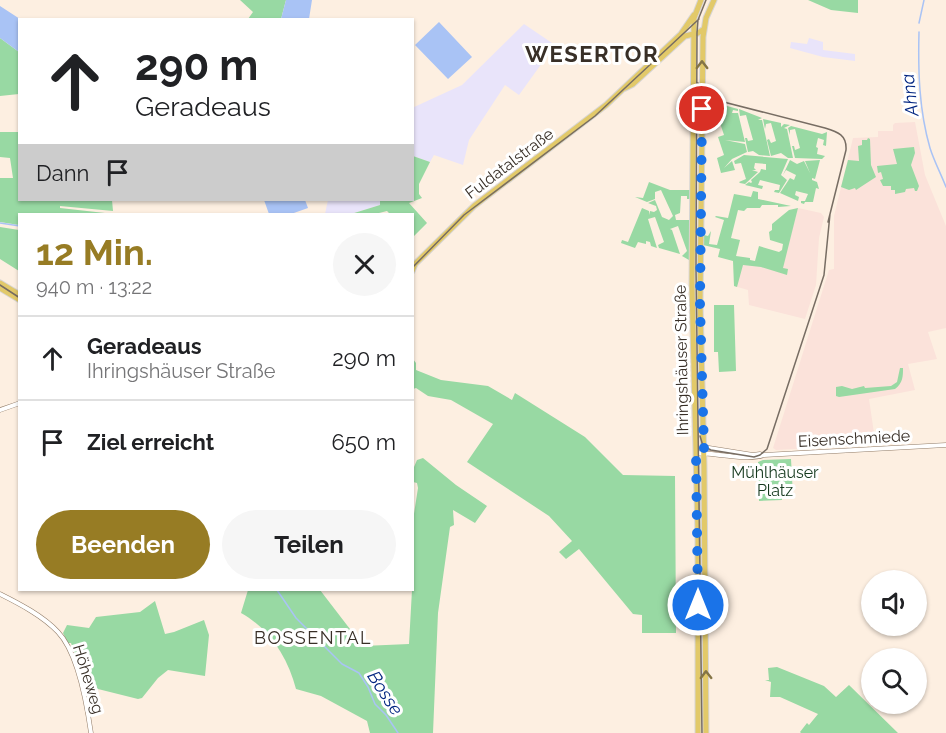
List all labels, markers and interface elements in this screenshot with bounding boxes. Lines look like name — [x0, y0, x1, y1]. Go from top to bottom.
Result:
text: 290 m — [135, 41, 258, 90]
district label: WESERTOR — [525, 41, 659, 67]
icon: ahead — [36, 42, 114, 120]
one-way arrow — [696, 60, 708, 69]
water label: Ahna — [896, 72, 923, 118]
pin — [676, 83, 727, 134]
text: Geradeaus — [135, 91, 271, 122]
icon: arrive — [685, 92, 718, 125]
street label: Fuldatalstraße — [461, 124, 557, 203]
icon: arrive — [101, 156, 134, 189]
text: Dann — [36, 160, 89, 186]
text: 12 Min. — [36, 231, 153, 273]
button: close — [333, 233, 396, 296]
text: 940 m · 13:22 — [36, 275, 152, 299]
street label: Ihringshäuser Straße — [671, 284, 692, 436]
text: Geradeaus — [87, 333, 202, 359]
icon: ahead — [36, 342, 69, 375]
text: 290 m — [332, 345, 396, 371]
text: Ihringshäuser Straße — [87, 359, 275, 383]
icon: arrive — [36, 426, 69, 459]
street label: Eisenschmiede — [797, 426, 911, 451]
text: Ziel erreicht — [87, 429, 214, 455]
text: 650 m — [331, 429, 396, 455]
park label: Mühlhäuser Platz — [731, 463, 819, 500]
button: Beenden — [36, 510, 210, 579]
button: Teilen — [222, 510, 396, 579]
map controls — [861, 570, 927, 714]
button: sound — [861, 570, 927, 636]
position arrow — [666, 573, 730, 637]
district label: BOSSENTAL — [254, 627, 372, 648]
street label: Höheweg — [69, 642, 108, 716]
button: search — [861, 648, 927, 714]
water label: Bosse — [363, 667, 408, 719]
one-way arrow — [700, 670, 712, 679]

